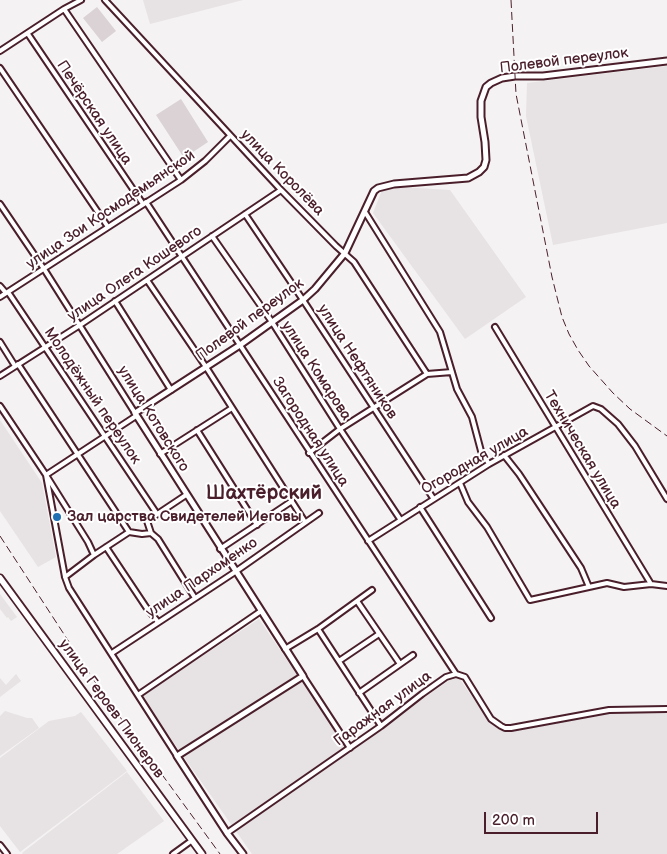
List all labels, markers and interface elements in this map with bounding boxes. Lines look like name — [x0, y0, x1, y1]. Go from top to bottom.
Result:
street label: Полевой переулок — [499, 44, 629, 78]
street label: Печёрская улица — [52, 57, 136, 169]
street label: улица Королёва — [236, 126, 328, 220]
street label: улица Зои Космодемьянской — [23, 147, 199, 273]
street label: улица Олега Кошевого — [64, 222, 206, 326]
street label: Полевой переулок — [192, 275, 308, 365]
street label: улица Нефтяников — [313, 301, 401, 423]
street label: улица Комарова — [277, 318, 355, 424]
street label: Молодёжный переулок — [40, 324, 144, 468]
street label: улица Котовского — [113, 363, 193, 475]
street label: Загородная улица — [268, 374, 352, 490]
street label: Техническая улица — [540, 388, 624, 512]
street label: Огородная улица — [418, 423, 532, 499]
district label: Шахтёрский — [206, 482, 322, 506]
place label: Зал царства Свидетелей Иеговы — [67, 508, 302, 526]
marker: Зал царства Свидетелей Иеговы — [51, 511, 63, 523]
street label: улица Пархоменко — [143, 534, 261, 622]
street label: улица Героев Пионеров — [55, 636, 167, 782]
street label: Гаражная улица — [331, 668, 435, 750]
scale bar — [487, 802, 601, 834]
text: 200 m — [492, 811, 535, 830]

